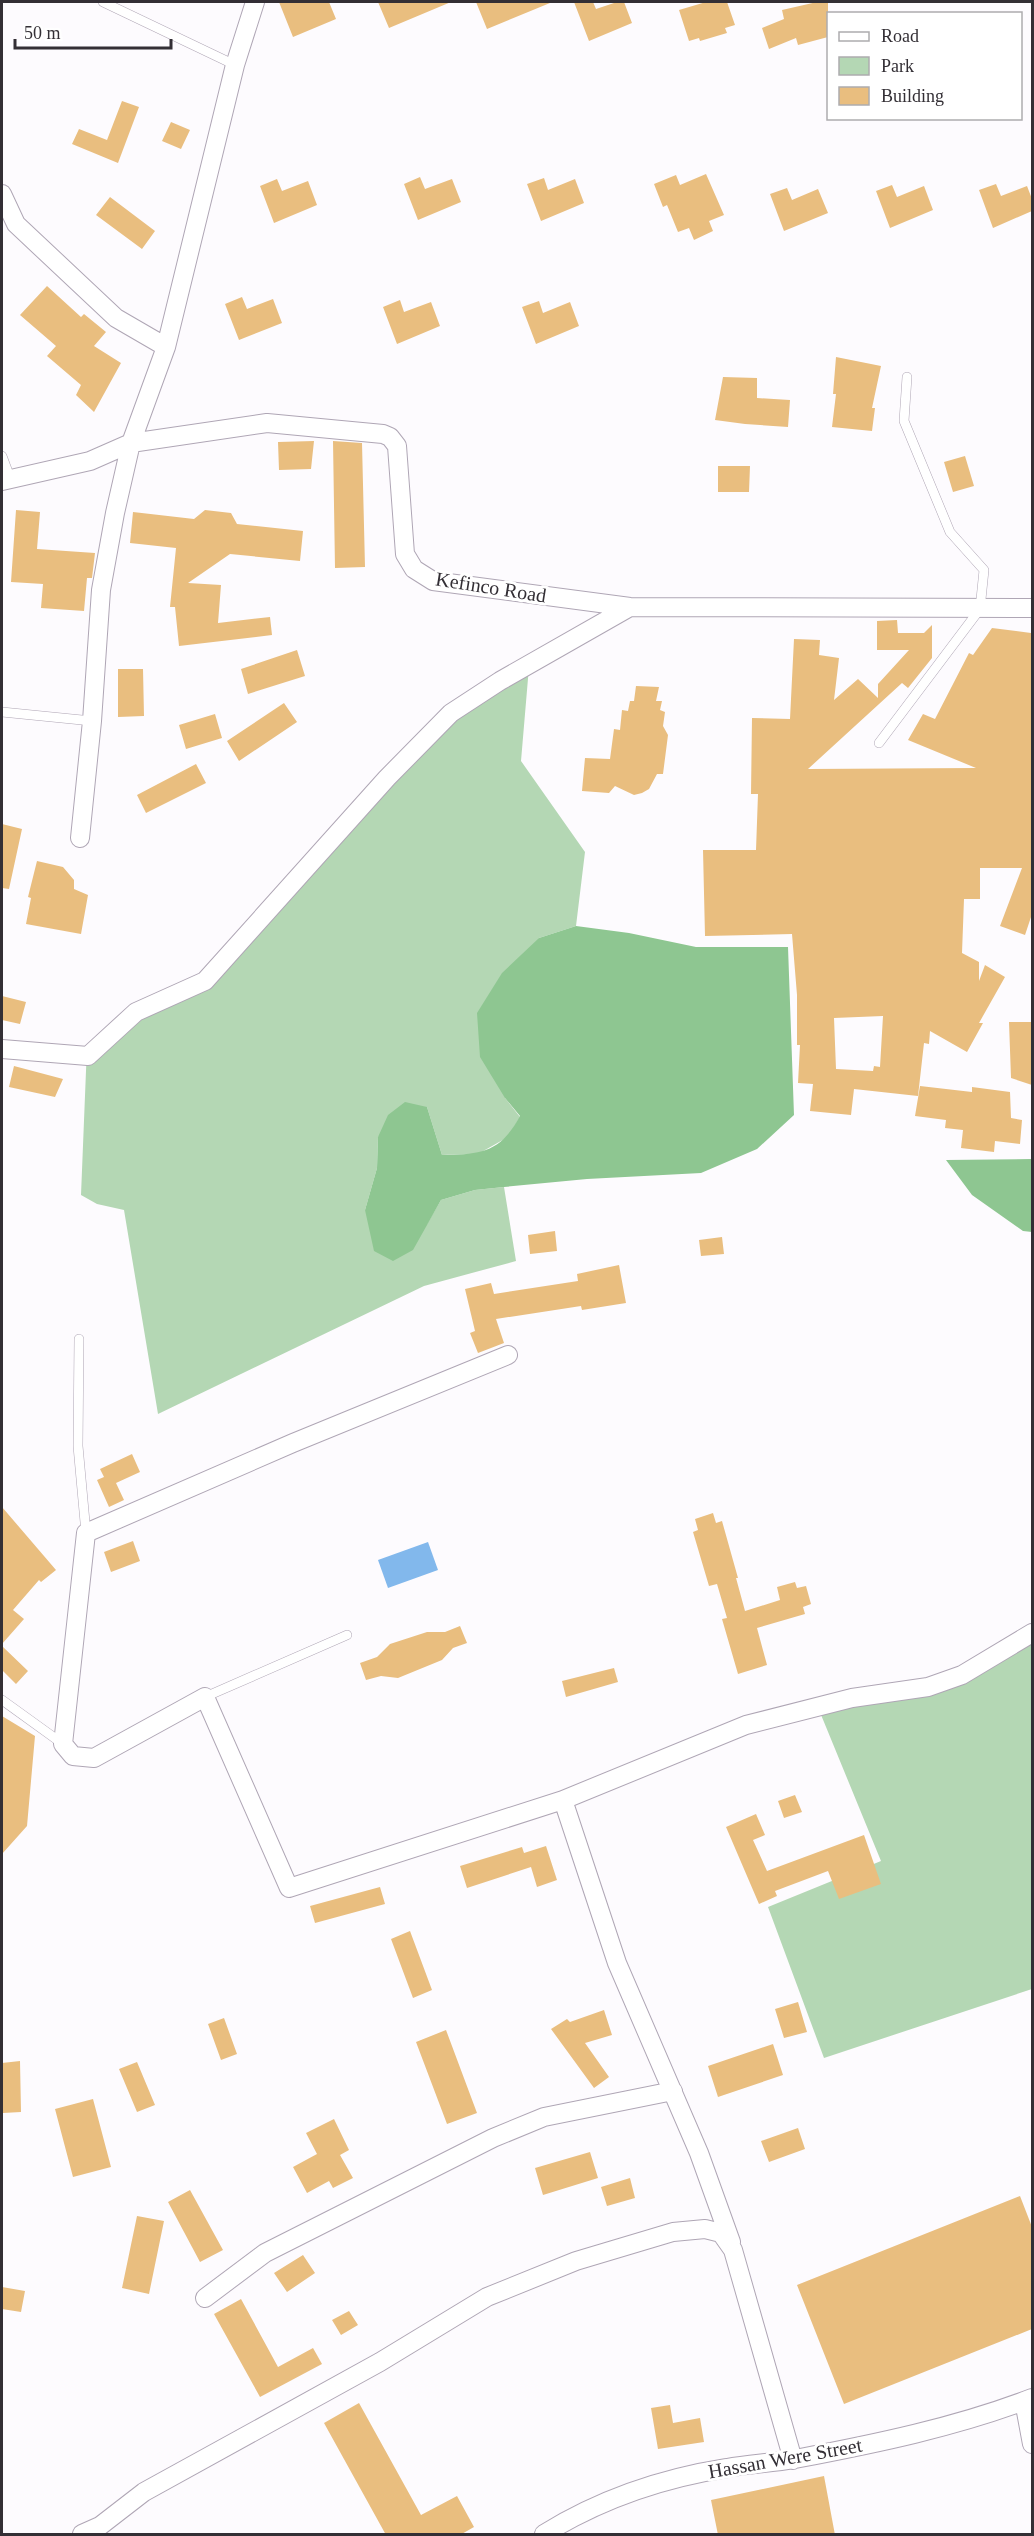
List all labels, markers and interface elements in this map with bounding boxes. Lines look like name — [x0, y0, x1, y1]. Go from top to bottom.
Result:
scale bar — [15, 12, 171, 50]
legend — [827, 12, 1022, 120]
text: 50 m — [24, 23, 61, 43]
text: Road — [881, 26, 919, 46]
text: Park — [881, 56, 914, 76]
text: Building — [881, 86, 944, 106]
street label: Kefinco Road — [434, 567, 548, 607]
street label: Hassan Were Street — [706, 2434, 864, 2482]

